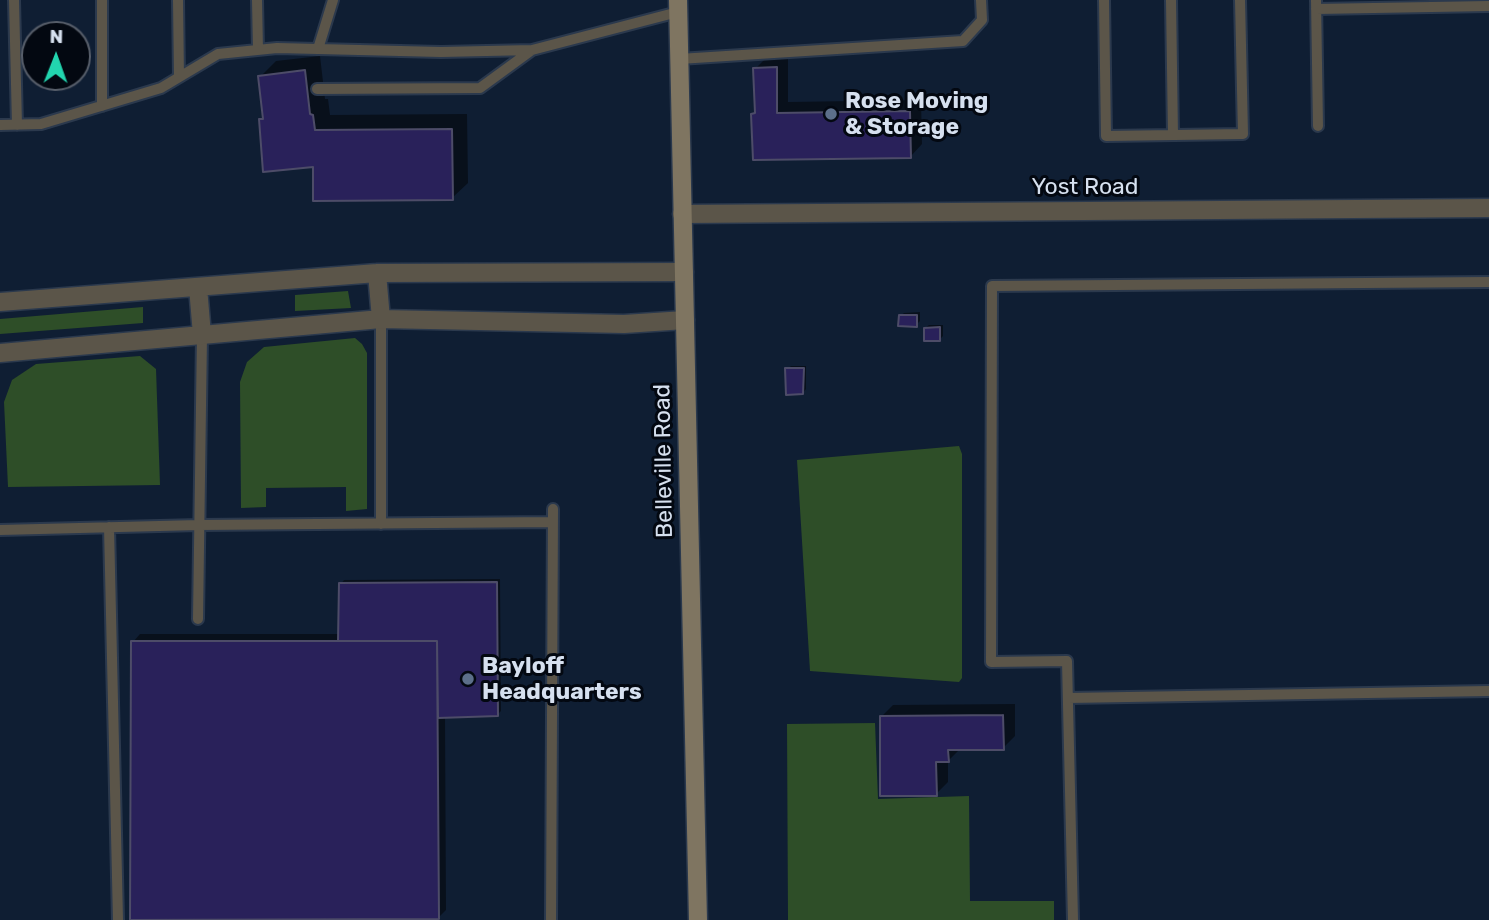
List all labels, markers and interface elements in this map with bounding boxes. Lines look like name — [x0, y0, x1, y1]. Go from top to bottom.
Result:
north arrow — [21, 21, 91, 91]
text: N — [49, 25, 63, 48]
place label: Rose Moving & Storage — [845, 87, 988, 141]
marker: Rose Moving & Storage — [823, 106, 839, 122]
street label: Yost Road — [1032, 173, 1138, 201]
street label: Belleville Road — [649, 384, 679, 538]
place label: Bayloff Headquarters — [482, 652, 642, 706]
marker: Bayloff Headquarters — [460, 671, 476, 687]

